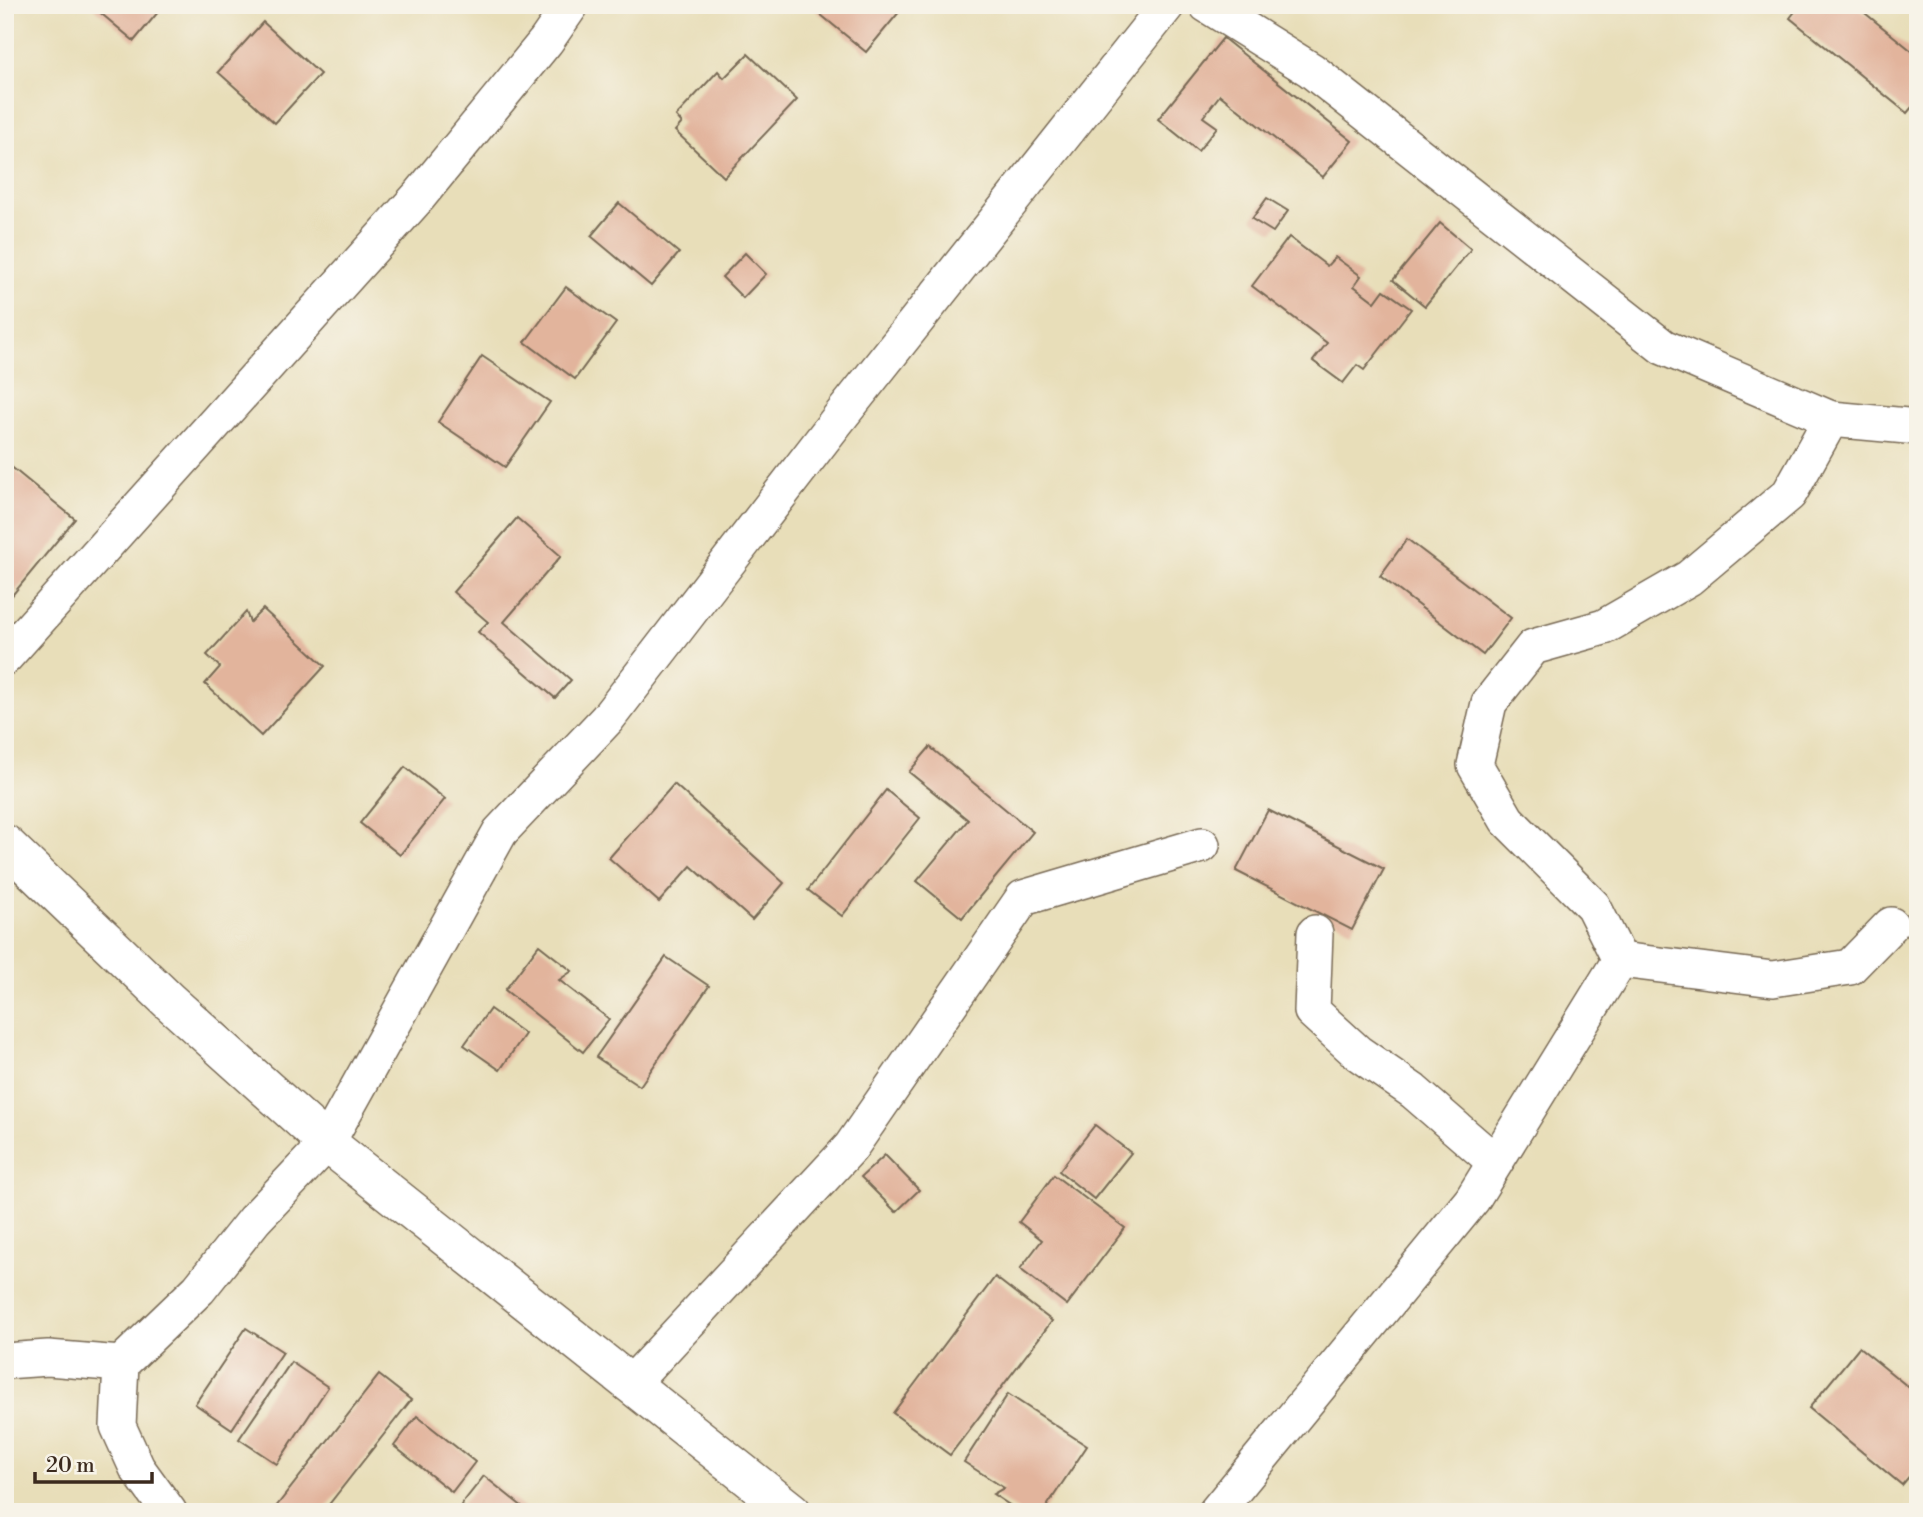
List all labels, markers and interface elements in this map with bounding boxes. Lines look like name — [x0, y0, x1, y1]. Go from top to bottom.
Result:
scale bar — [35, 1440, 152, 1484]
text: 20 m — [46, 1453, 95, 1479]

